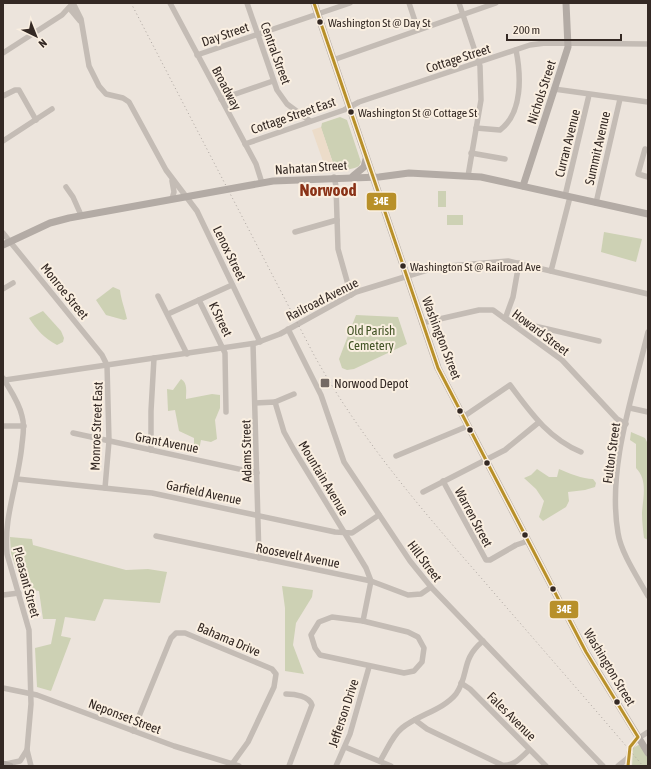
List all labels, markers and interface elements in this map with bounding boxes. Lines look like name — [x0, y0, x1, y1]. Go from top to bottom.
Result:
north arrow — [16, 16, 56, 56]
place label: Washington St @ Day St — [328, 16, 431, 30]
scale bar — [507, 16, 621, 42]
marker: Washington St @ Day St — [315, 17, 325, 27]
street label: Day Street — [200, 19, 251, 50]
street label: Central Street — [257, 20, 294, 87]
text: 200 m — [513, 23, 540, 37]
text: N — [36, 37, 49, 50]
street label: Cottage Street — [424, 41, 493, 76]
street label: Nichols Street — [524, 58, 559, 126]
street label: Broadway — [209, 64, 245, 113]
street label: Cottage Street East — [249, 94, 338, 137]
place label: Washington St @ Cottage St — [358, 106, 478, 120]
marker: Washington St @ Cottage St — [346, 107, 356, 117]
street label: Curran Avenue — [552, 107, 583, 179]
street label: Summit Avenue — [582, 110, 613, 186]
street label: Nahatan Street — [274, 157, 348, 178]
district label: Norwood — [299, 180, 357, 200]
line badge: 34E — [366, 192, 397, 211]
text: 34E — [373, 195, 389, 207]
street label: Lenox Street — [210, 224, 249, 283]
street label: Monroe Street — [38, 260, 92, 322]
place label: Washington St @ Railroad Ave — [410, 260, 541, 274]
marker: Washington St @ Railroad Ave — [398, 261, 408, 271]
street label: Railroad Avenue — [284, 275, 361, 324]
street label: Washington Street — [419, 295, 464, 382]
street label: K Street — [206, 299, 235, 339]
street label: Howard Street — [509, 306, 572, 359]
park label: Old Parish Cemetery — [347, 323, 395, 353]
place label: Norwood Depot — [334, 376, 409, 391]
marker: Norwood Depot — [319, 377, 331, 389]
street label: Monroe Street East — [87, 381, 106, 471]
unlabelled marker — [455, 406, 465, 416]
street label: Adams Street — [238, 419, 255, 483]
street label: Fulton Street — [600, 421, 623, 484]
unlabelled marker — [465, 425, 475, 435]
street label: Grant Avenue — [134, 429, 200, 456]
street label: Mountain Avenue — [295, 438, 352, 518]
unlabelled marker — [482, 458, 492, 468]
street label: Garfield Avenue — [165, 477, 243, 508]
street label: Warren Street — [452, 485, 496, 550]
unlabelled marker — [520, 530, 530, 540]
street label: Hill Street — [404, 538, 445, 585]
street label: Roosevelt Avenue — [255, 540, 341, 571]
street label: Pleasant Street — [10, 545, 43, 619]
unlabelled marker — [548, 584, 558, 594]
line badge: 34E — [549, 600, 579, 619]
text: 34E — [556, 603, 572, 615]
street label: Bahama Drive — [195, 619, 263, 659]
street label: Washington Street — [581, 626, 639, 709]
street label: Jefferson Drive — [325, 677, 362, 749]
street label: Fales Avenue — [484, 689, 539, 744]
street label: Neponset Street — [86, 696, 164, 737]
unlabelled marker — [612, 697, 622, 707]

